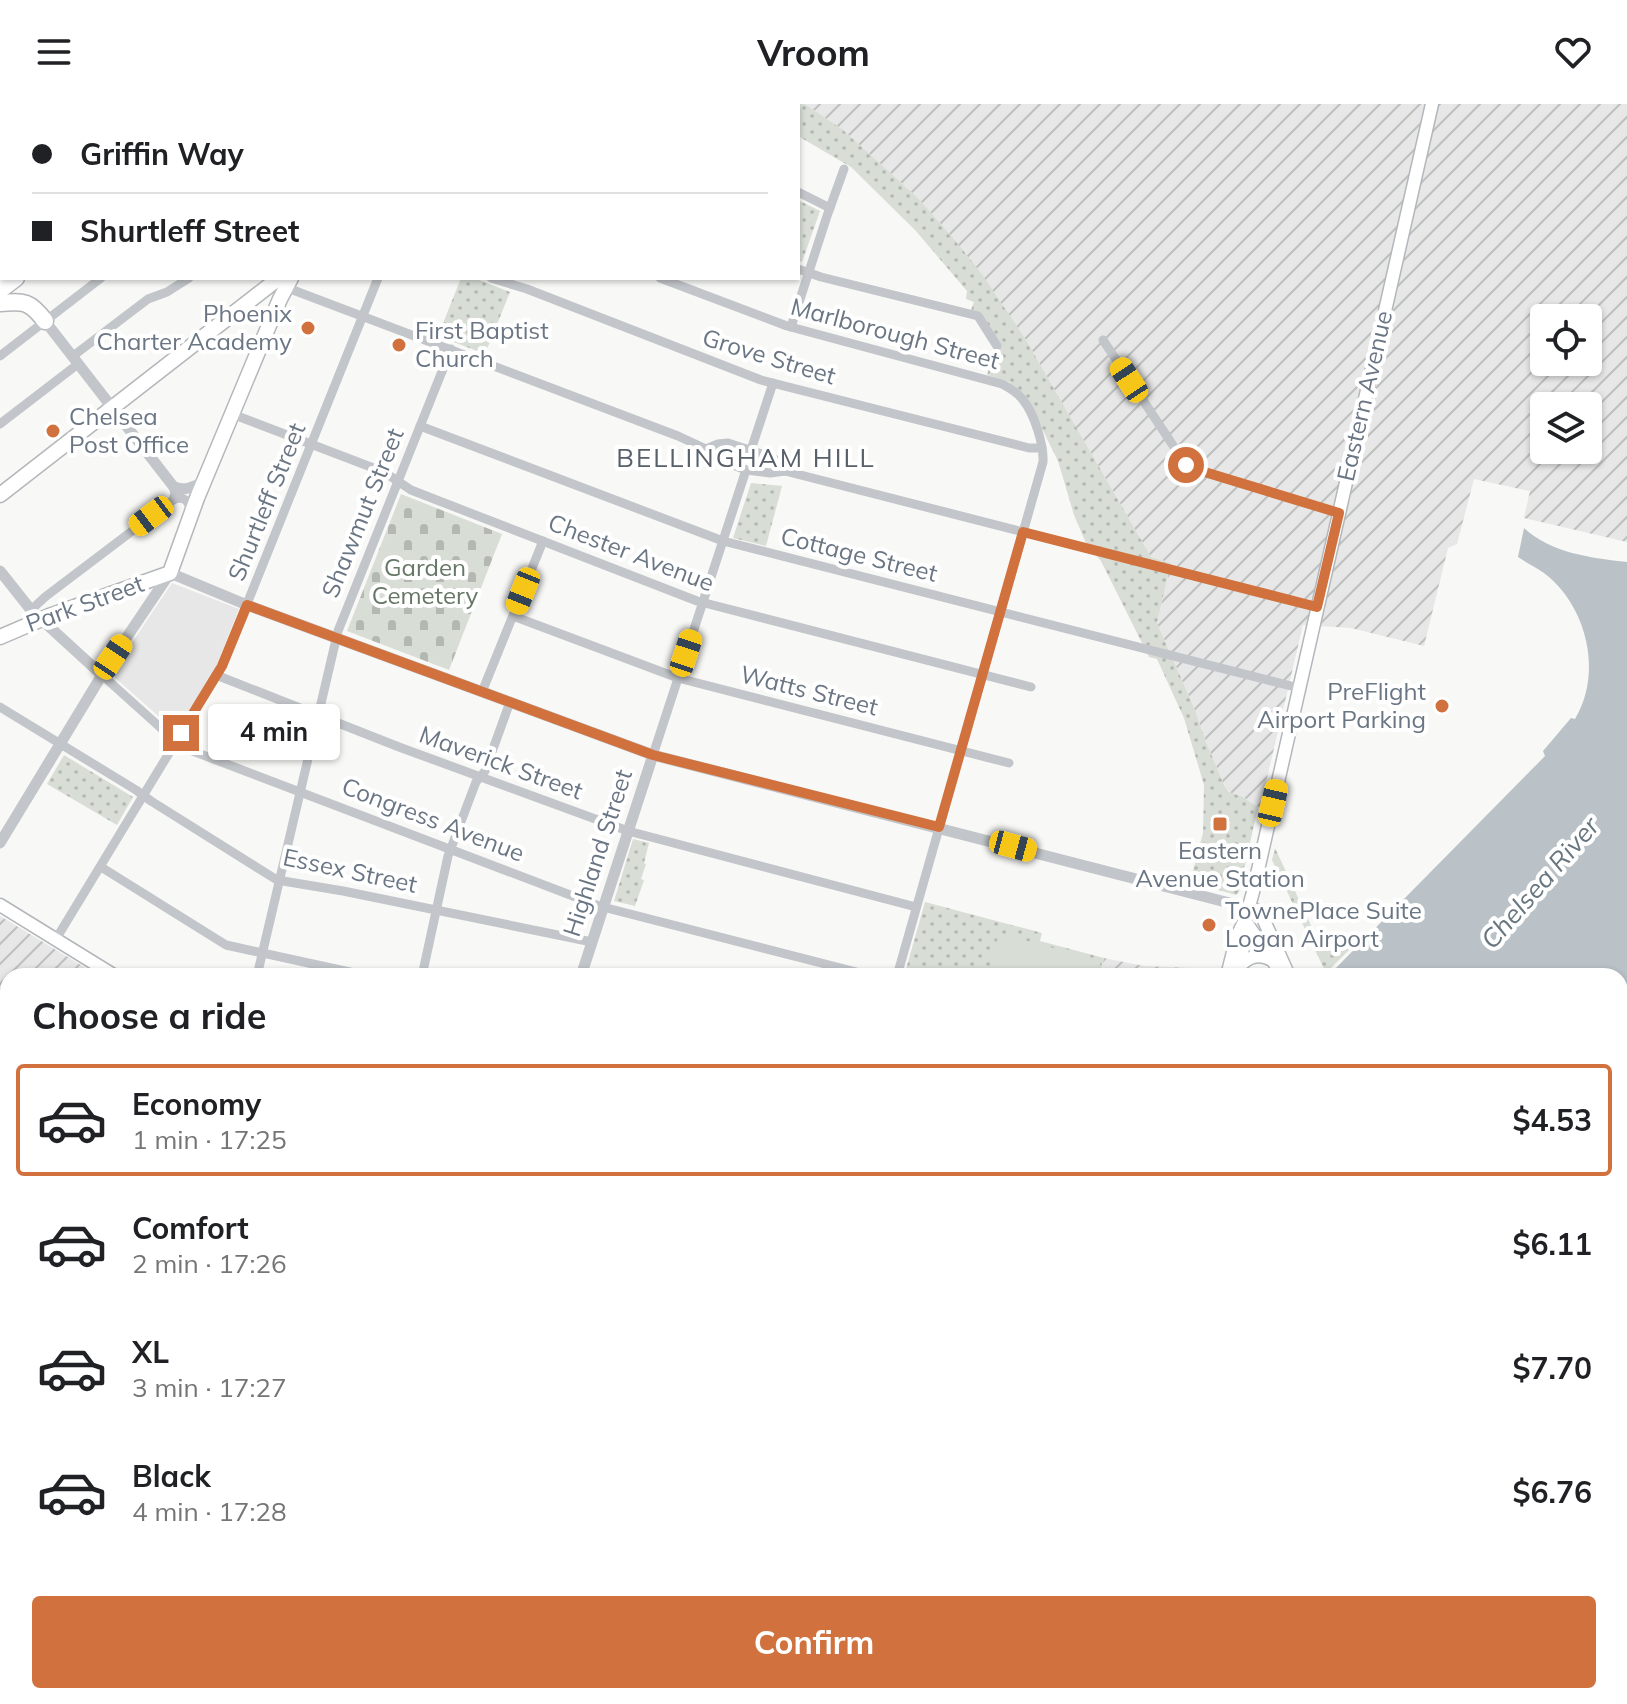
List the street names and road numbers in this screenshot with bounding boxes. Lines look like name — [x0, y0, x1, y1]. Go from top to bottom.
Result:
street label: Marlborough Street — [788, 291, 1003, 375]
street label: Eastern Avenue — [1330, 308, 1398, 484]
street label: Grove Street — [699, 322, 840, 391]
street label: Shurtleff Street — [221, 418, 311, 585]
street label: Shawmut Street — [314, 424, 410, 602]
street label: Chester Avenue — [544, 507, 719, 597]
street label: Cottage Street — [778, 520, 941, 588]
street label: Park Street — [22, 568, 148, 638]
street label: Watts Street — [737, 658, 881, 722]
street label: Maverick Street — [415, 719, 587, 806]
street label: Highland Street — [556, 765, 638, 940]
street label: Congress Avenue — [338, 770, 529, 868]
street label: Essex Street — [280, 841, 420, 899]

